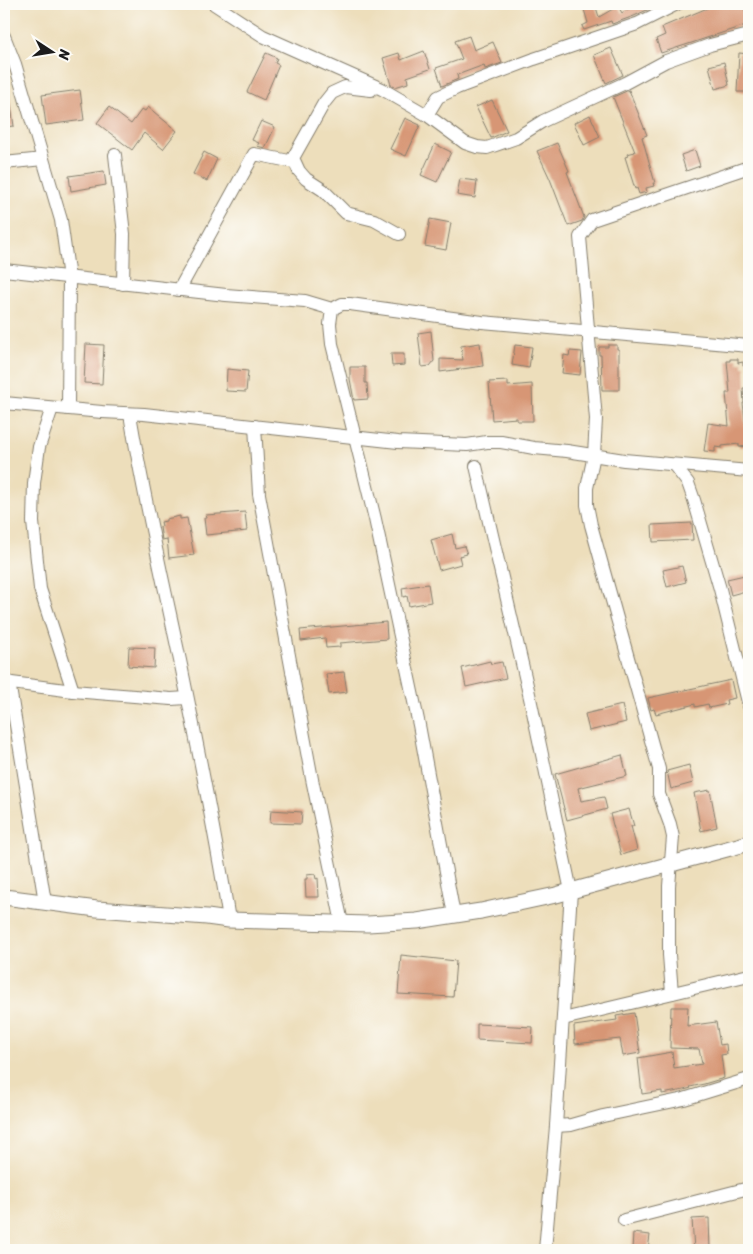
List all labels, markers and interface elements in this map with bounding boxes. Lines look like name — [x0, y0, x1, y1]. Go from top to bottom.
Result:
north arrow — [28, 28, 78, 78]
text: N — [51, 46, 78, 62]

